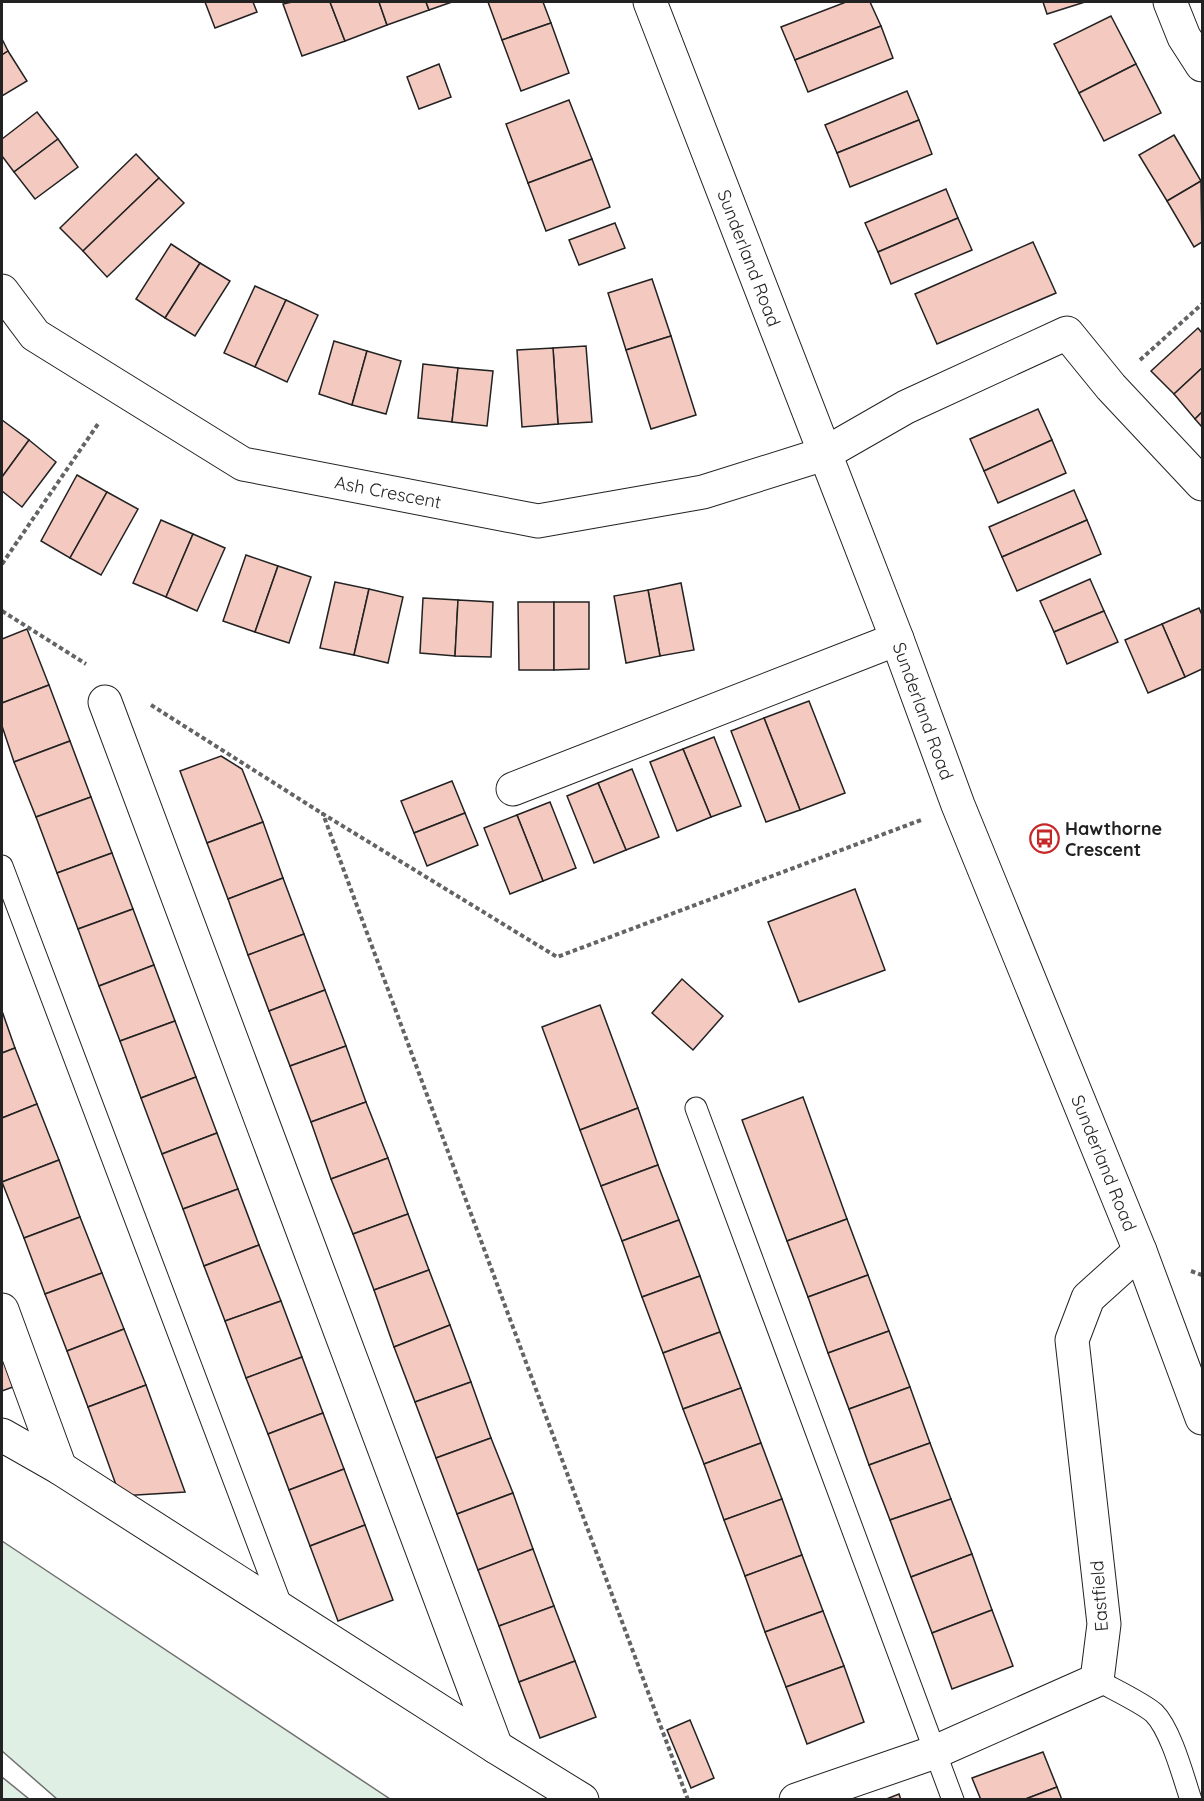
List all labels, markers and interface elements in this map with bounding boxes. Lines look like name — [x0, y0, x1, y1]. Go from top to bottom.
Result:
street label: Sunderland Road — [712, 186, 786, 330]
street label: Ash Crescent — [333, 470, 443, 514]
street label: Sunderland Road — [887, 639, 959, 783]
place label: Hawthorne Crescent — [1065, 817, 1162, 861]
bus stop icon: Hawthorne Crescent — [1028, 822, 1060, 854]
street label: Sunderland Road — [1066, 1092, 1142, 1234]
street label: Eastfield — [1085, 1560, 1113, 1632]

